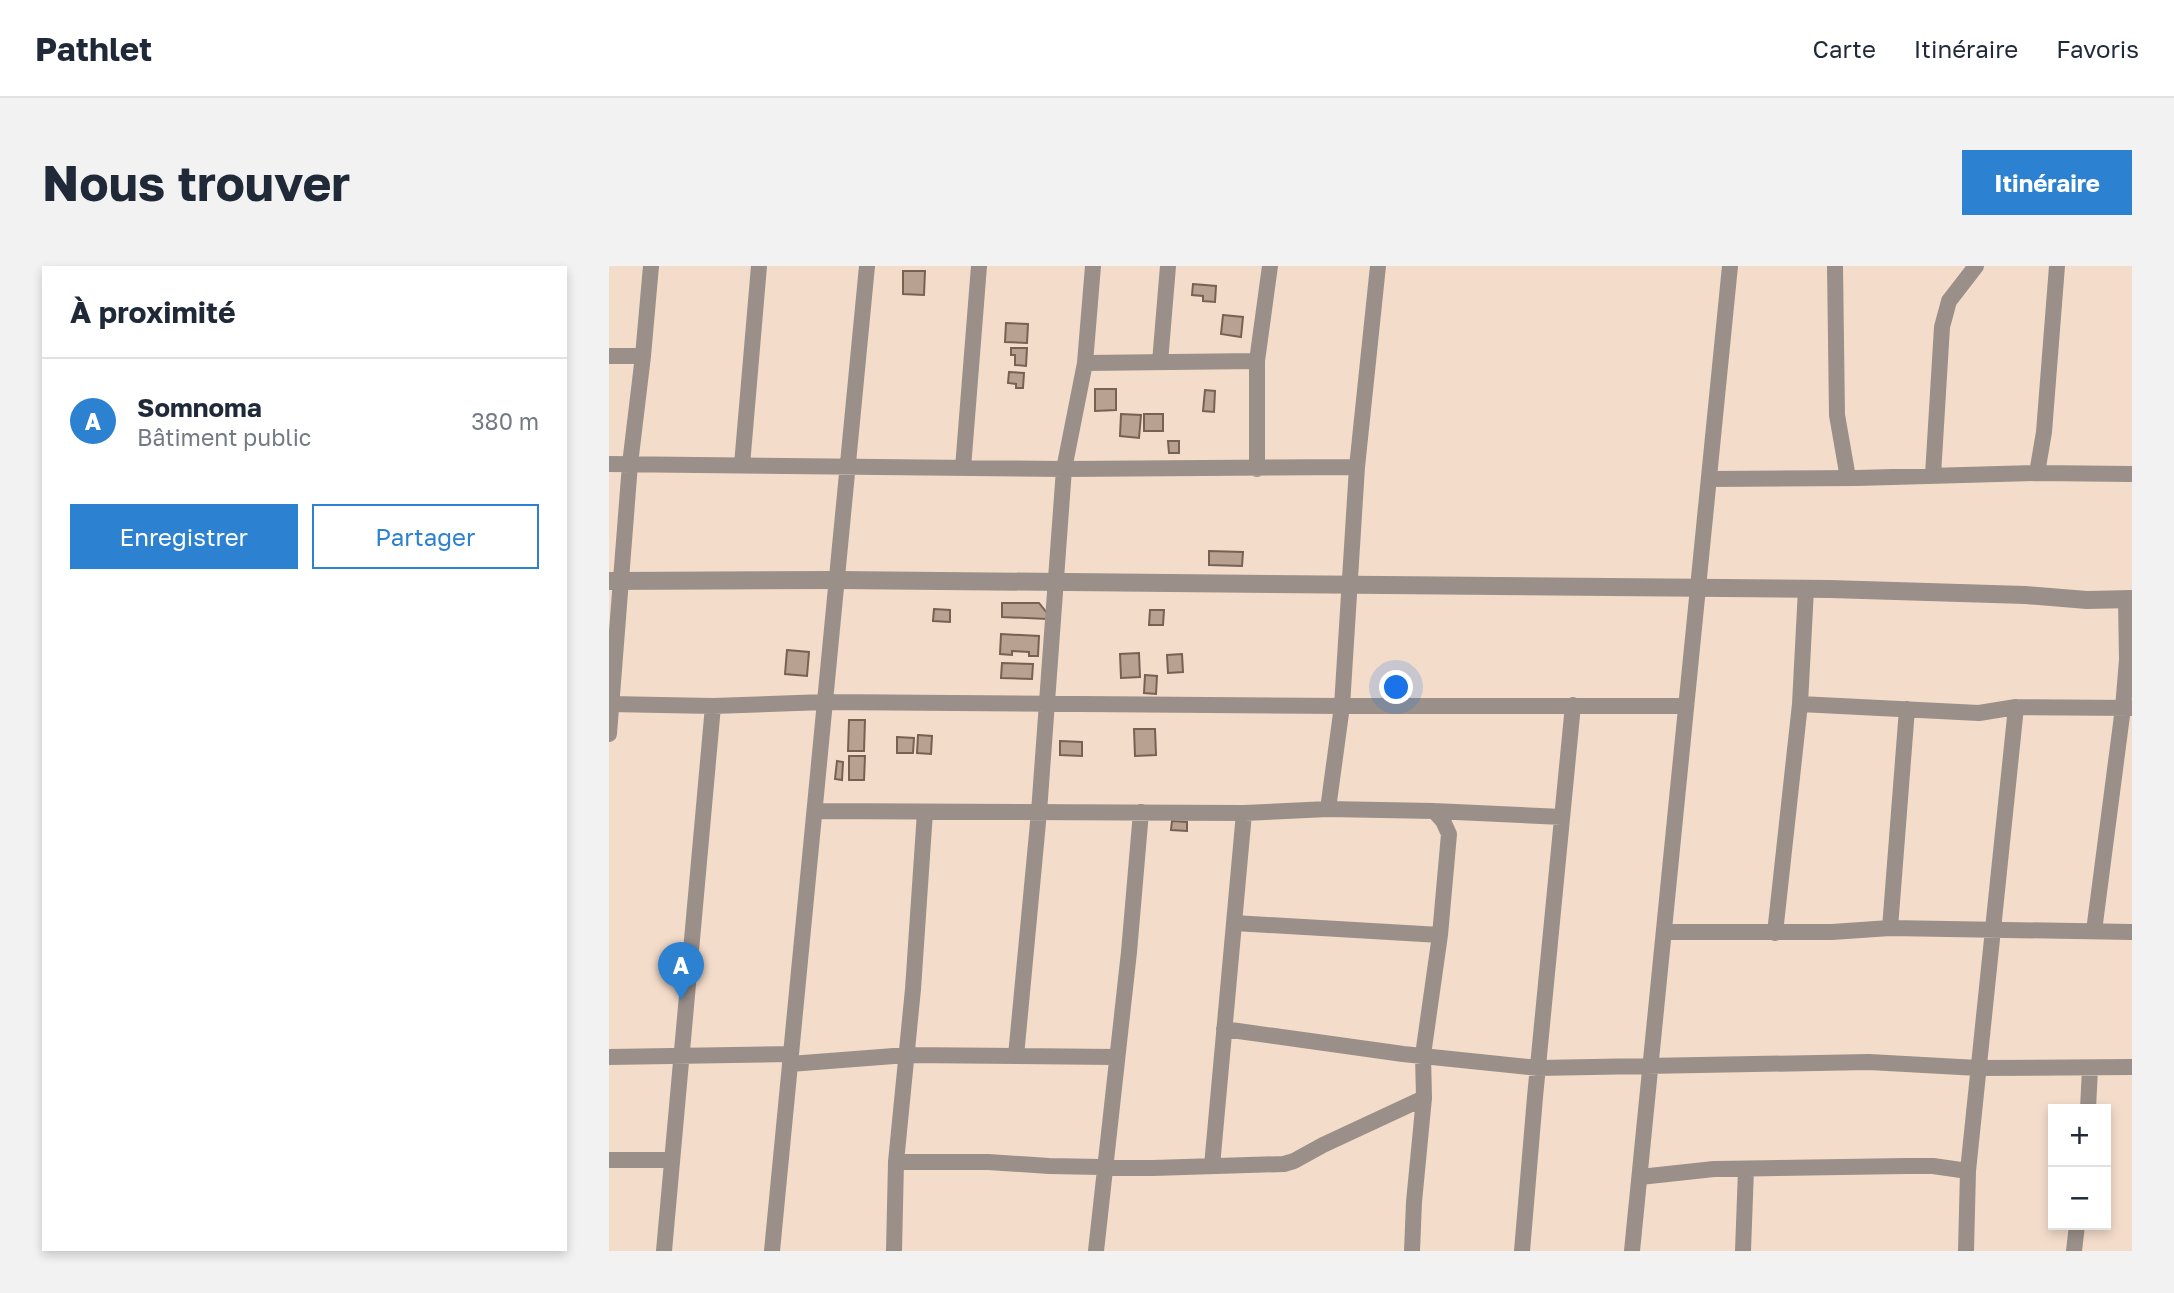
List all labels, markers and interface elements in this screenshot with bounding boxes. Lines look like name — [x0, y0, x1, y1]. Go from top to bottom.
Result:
text: Pathlet — [35, 29, 152, 68]
text: Carte — [1813, 34, 1876, 63]
text: Itinéraire — [1914, 34, 2018, 63]
text: Favoris — [2056, 34, 2139, 63]
button: Itinéraire — [1962, 150, 2132, 215]
text: Nous trouver — [42, 153, 350, 212]
text: À proximité — [70, 294, 236, 330]
text: Somnoma — [137, 392, 262, 423]
text: A — [85, 407, 101, 435]
text: 380 m — [471, 407, 539, 435]
text: Bâtiment public — [137, 423, 311, 451]
button: Enregistrer — [70, 504, 298, 569]
button: Partager — [312, 504, 539, 569]
your location — [1379, 670, 1413, 704]
pin: A — [658, 942, 704, 1000]
map controls — [2048, 1104, 2111, 1230]
button: + — [2048, 1104, 2111, 1167]
button: − — [2048, 1167, 2111, 1230]

